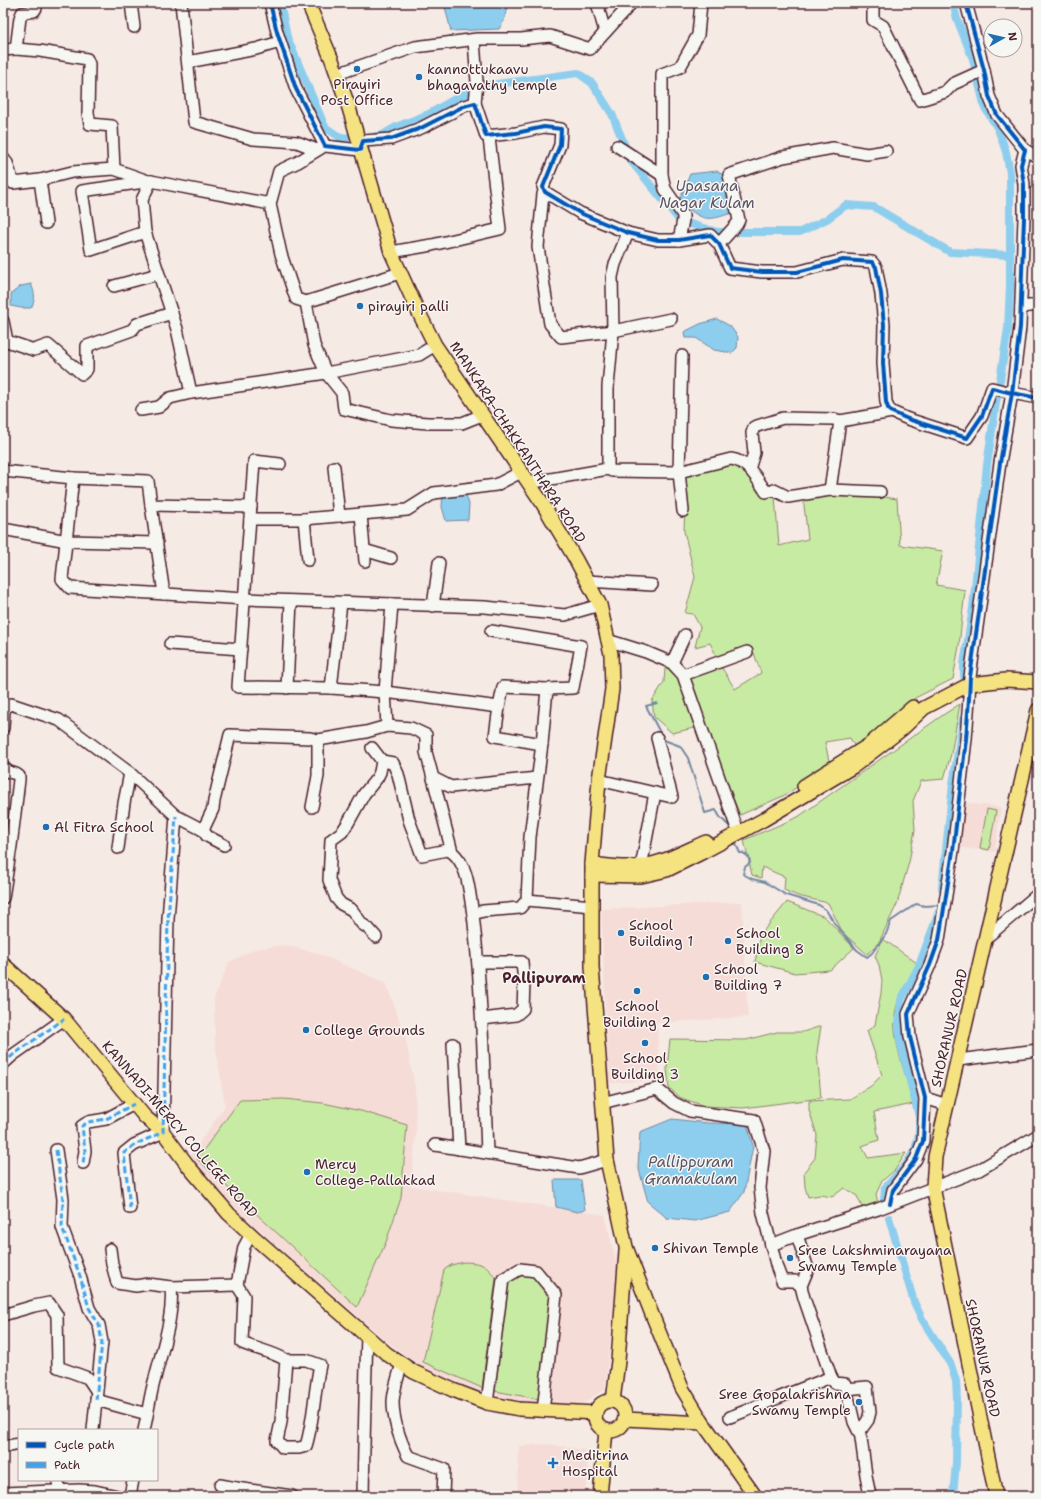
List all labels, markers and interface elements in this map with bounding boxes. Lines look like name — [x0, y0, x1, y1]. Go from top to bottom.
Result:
north arrow — [983, 18, 1023, 58]
text: N — [1004, 31, 1020, 42]
place label: kannottukaavu bhagavathy temple — [427, 60, 557, 94]
marker: Pirayiri Post Office — [352, 64, 362, 74]
marker: kannottukaavu bhagavathy temple — [414, 72, 424, 82]
place label: Pirayiri Post Office — [321, 75, 394, 109]
water label: Upasana Nagar Kulam — [659, 176, 755, 213]
place label: pirayiri palli — [368, 297, 449, 315]
marker: pirayiri palli — [355, 301, 365, 311]
street label: MANKARA-CHAKKANTHARA ROAD — [446, 338, 590, 546]
place label: Al Fitra School — [54, 818, 155, 836]
marker: Al Fitra School — [41, 822, 51, 832]
place label: School Building 1 — [629, 916, 693, 950]
place label: School Building 8 — [736, 924, 804, 958]
marker: School Building 1 — [616, 928, 626, 938]
marker: School Building 8 — [723, 936, 733, 946]
place label: School Building 7 — [714, 960, 782, 994]
street label: SHORANUR ROAD — [927, 967, 971, 1089]
district label: Pallipuram — [502, 968, 586, 988]
marker: School Building 7 — [701, 972, 711, 982]
marker: School Building 2 — [632, 986, 642, 996]
place label: School Building 2 — [603, 997, 671, 1031]
place label: College Grounds — [314, 1021, 425, 1039]
marker: College Grounds — [301, 1025, 311, 1035]
street label: KANNADI-MERCY COLLEGE ROAD — [98, 1037, 262, 1221]
marker: School Building 3 — [640, 1038, 650, 1048]
place label: School Building 3 — [611, 1049, 679, 1083]
water label: Pallippuram Gramakulam — [644, 1152, 738, 1189]
place label: Mercy College-Pallakkad — [315, 1155, 436, 1189]
marker: Mercy College-Pallakkad — [302, 1167, 312, 1177]
place label: Shivan Temple — [663, 1239, 759, 1257]
place label: Sree Lakshminarayana Swamy Temple — [798, 1241, 952, 1275]
marker: Shivan Temple — [650, 1243, 660, 1253]
marker: Sree Lakshminarayana Swamy Temple — [785, 1253, 795, 1263]
street label: SHORANUR ROAD — [962, 1297, 1004, 1419]
place label: Sree Gopalakrishna Swamy Temple — [719, 1385, 851, 1419]
marker: Sree Gopalakrishna Swamy Temple — [854, 1397, 864, 1407]
legend — [18, 1429, 158, 1481]
text: Cycle path — [54, 1437, 115, 1453]
place label: Meditrina Hospital — [562, 1446, 629, 1480]
text: Path — [54, 1457, 80, 1473]
marker: Meditrina Hospital — [547, 1457, 559, 1469]

